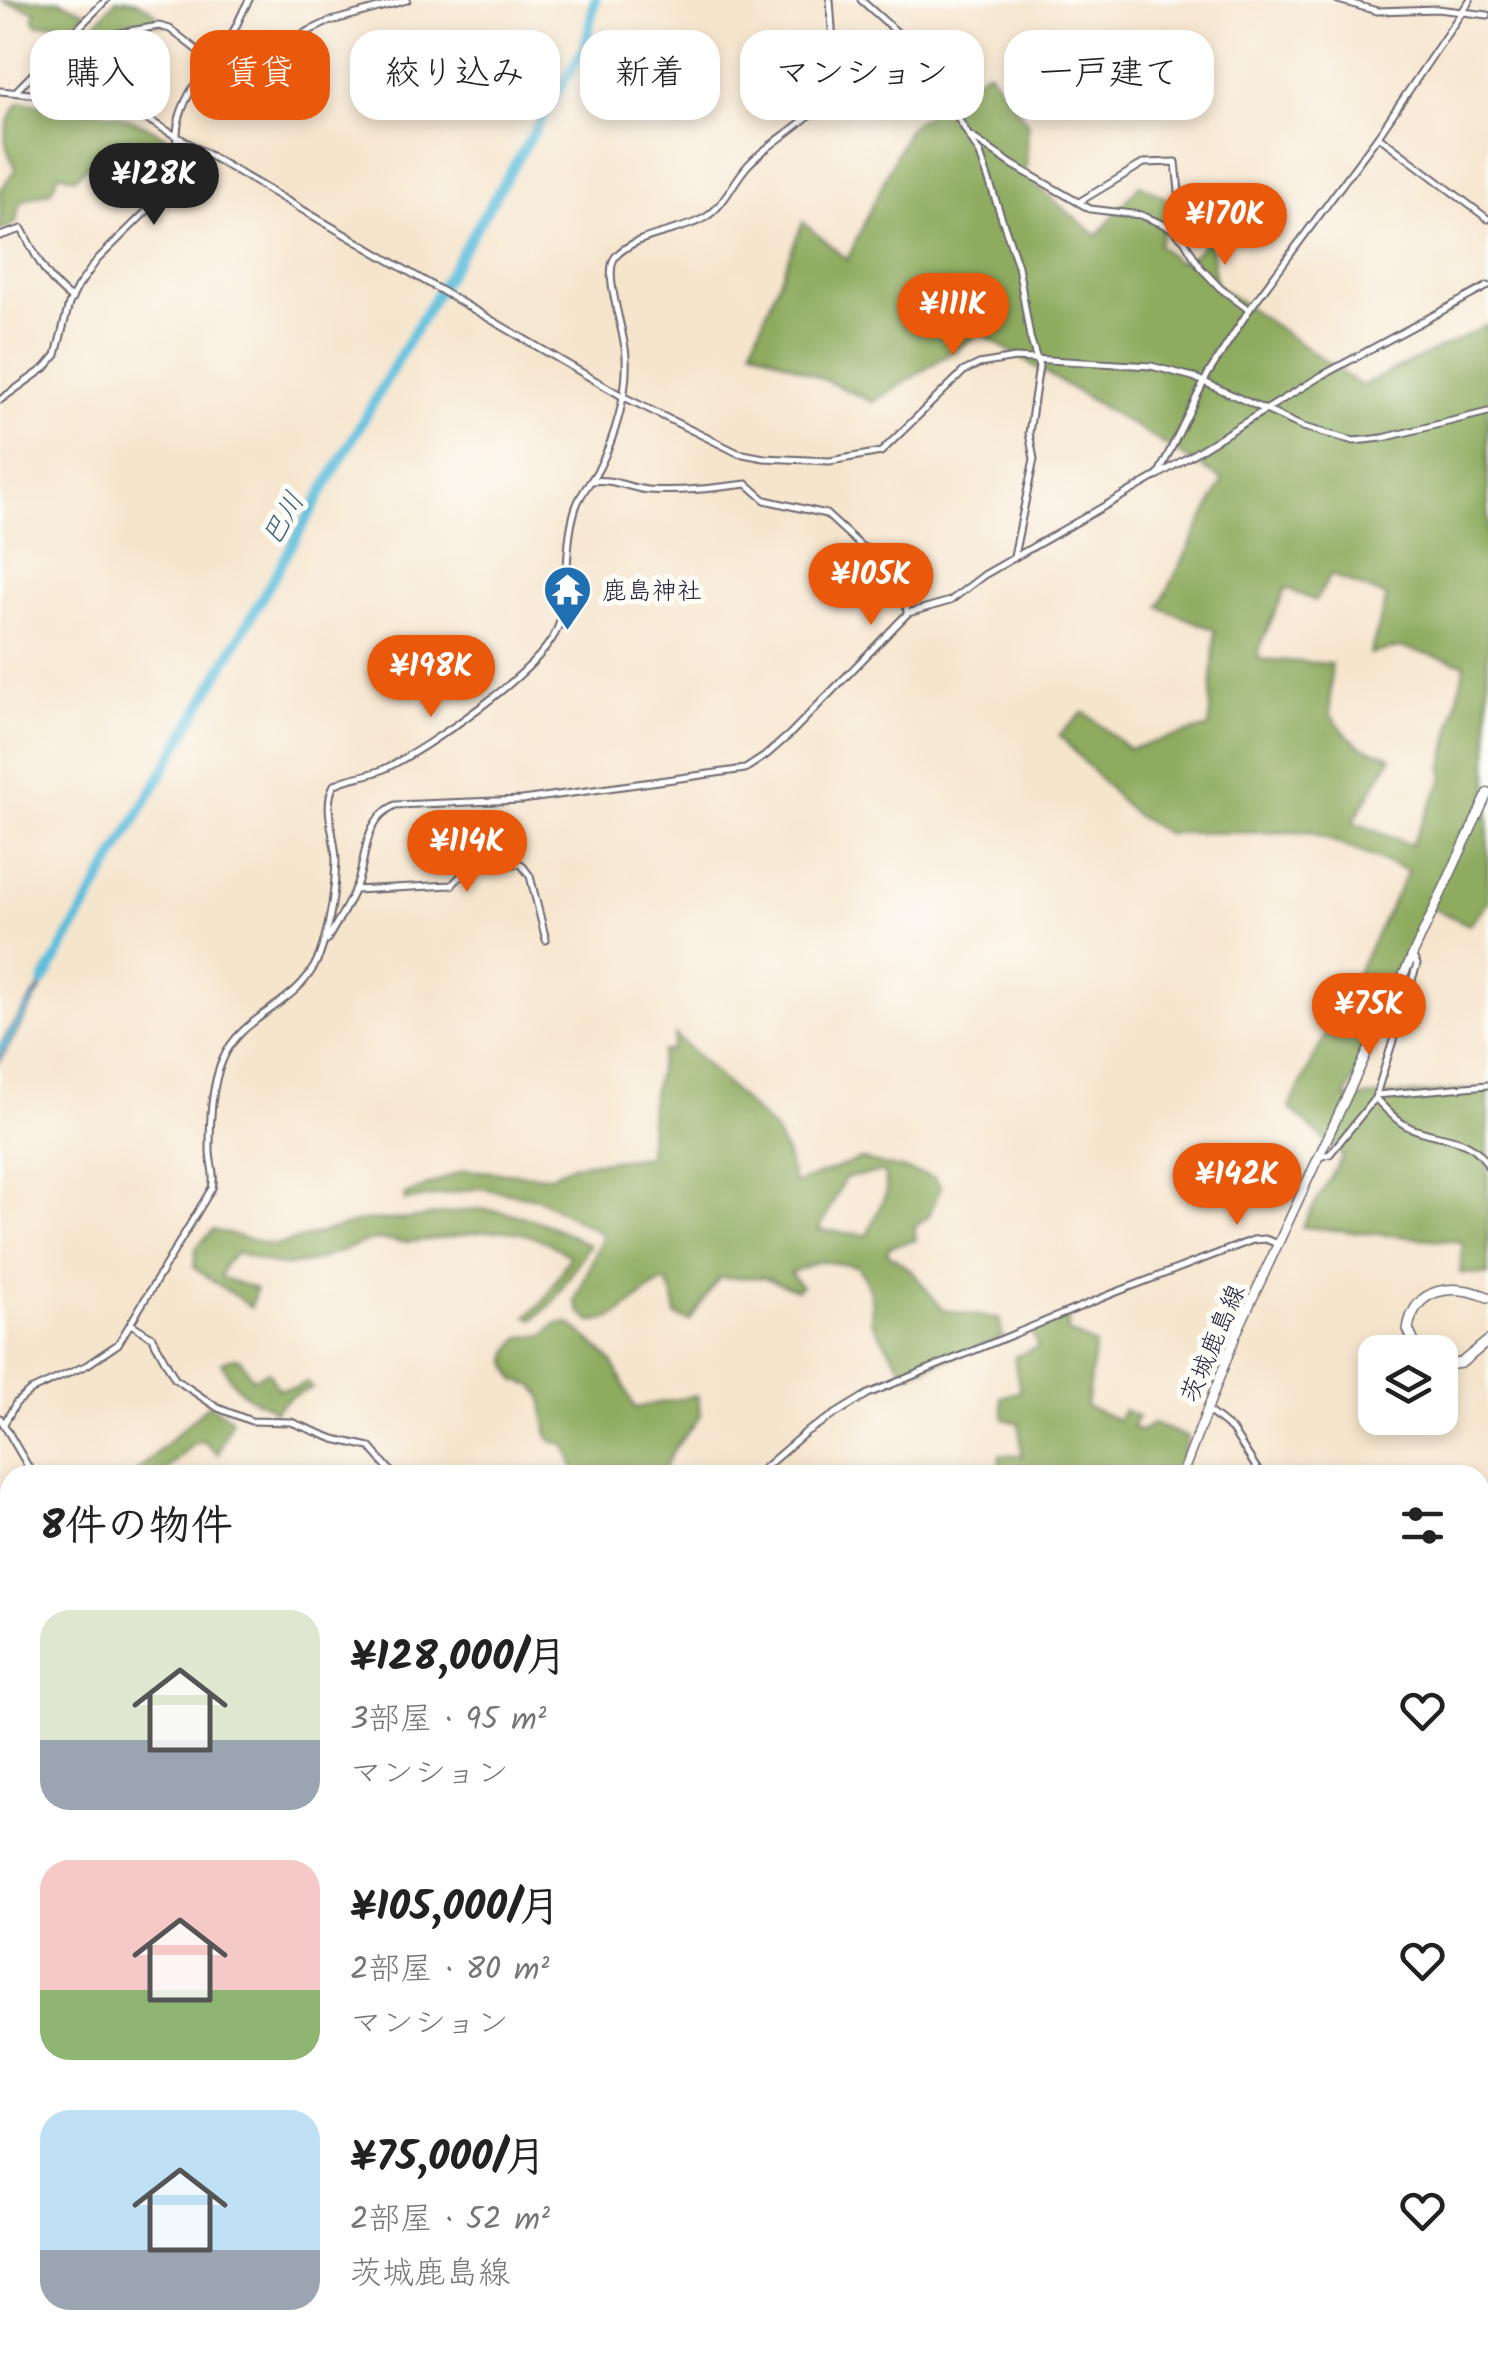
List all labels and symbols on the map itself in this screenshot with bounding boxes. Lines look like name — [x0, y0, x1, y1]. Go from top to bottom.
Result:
pin: ¥128K — [84, 143, 224, 228]
pin: ¥170K — [1155, 183, 1295, 268]
pin: ¥111K — [883, 273, 1023, 358]
water label: 巴川 — [251, 484, 318, 555]
pin: ¥105K — [801, 543, 941, 628]
temple icon: 鹿島神社 — [541, 564, 593, 632]
place label: 鹿島神社 — [602, 572, 702, 612]
pin: ¥198K — [361, 635, 501, 720]
pin: ¥114K — [397, 810, 537, 895]
pin: ¥75K — [1310, 973, 1428, 1058]
pin: ¥142K — [1167, 1143, 1307, 1228]
street label: 茨城鹿島線 — [1171, 1278, 1257, 1409]

